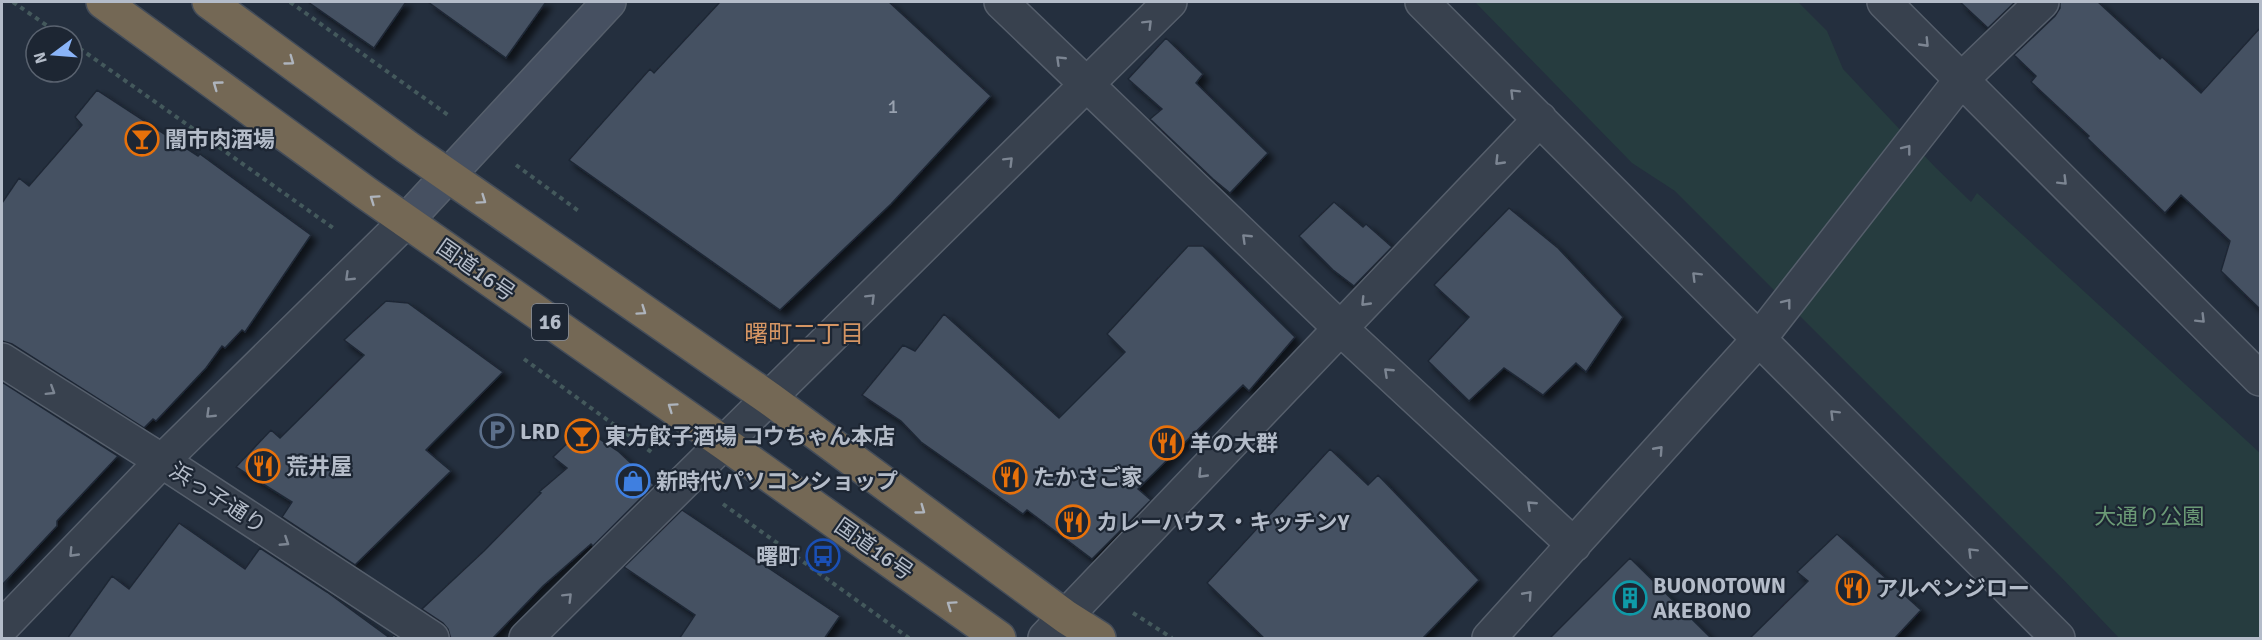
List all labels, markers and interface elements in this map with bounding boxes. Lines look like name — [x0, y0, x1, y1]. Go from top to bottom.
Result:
one-way arrow — [1141, 20, 1151, 31]
north arrow — [24, 24, 84, 84]
one-way arrow — [1918, 37, 1929, 47]
text: N — [29, 50, 52, 66]
one-way arrow — [284, 54, 295, 65]
one-way arrow — [1057, 56, 1068, 67]
one-way arrow — [212, 81, 223, 92]
one-way arrow — [1511, 90, 1522, 101]
house number: 1 — [888, 94, 898, 119]
bar icon: 闇市肉酒場 — [124, 121, 160, 157]
place label: 闇市肉酒場 — [165, 126, 275, 153]
one-way arrow — [1899, 145, 1910, 156]
one-way arrow — [1496, 154, 1507, 165]
one-way arrow — [1002, 158, 1013, 169]
one-way arrow — [2055, 174, 2066, 185]
one-way arrow — [476, 193, 487, 204]
one-way arrow — [370, 195, 381, 206]
street label: 国道16号 — [431, 233, 521, 307]
one-way arrow — [1243, 235, 1254, 246]
one-way arrow — [346, 270, 357, 281]
one-way arrow — [1693, 273, 1704, 284]
one-way arrow — [863, 295, 874, 306]
one-way arrow — [1361, 296, 1372, 306]
one-way arrow — [1780, 299, 1791, 310]
road number: 16 — [532, 304, 568, 340]
one-way arrow — [636, 304, 647, 315]
one-way arrow — [2193, 312, 2204, 323]
district label: 曙町二丁目 — [744, 319, 864, 349]
one-way arrow — [1384, 369, 1395, 380]
one-way arrow — [45, 384, 55, 396]
one-way arrow — [668, 403, 679, 414]
one-way arrow — [207, 407, 217, 418]
one-way arrow — [1830, 411, 1841, 421]
parking icon: LRD — [479, 413, 515, 449]
place label: LRD — [520, 418, 560, 445]
bar icon: 東方餃子酒場 コウちゃん本店 — [564, 418, 600, 454]
place label: 東方餃子酒場 コウちゃん本店 — [605, 423, 895, 450]
restaurant icon: 羊の大群 — [1149, 425, 1185, 461]
place label: 羊の大群 — [1190, 430, 1278, 457]
one-way arrow — [1652, 446, 1663, 457]
restaurant icon: 荒井屋 — [245, 448, 281, 484]
place label: 荒井屋 — [286, 453, 352, 480]
street label: 浜っ子通り — [165, 457, 271, 539]
restaurant icon: たかさご家 — [992, 459, 1028, 495]
shop icon: 新時代パソコンショップ — [615, 463, 651, 499]
place label: たかさご家 — [1033, 464, 1143, 491]
one-way arrow — [1198, 467, 1209, 478]
place label: 新時代パソコンショップ — [656, 468, 898, 495]
one-way arrow — [1527, 501, 1538, 512]
one-way arrow — [914, 503, 925, 514]
park label: 大通り公園 — [2094, 503, 2204, 530]
restaurant icon: カレーハウス・キッチンY — [1055, 504, 1091, 540]
place label: カレーハウス・キッチンY — [1096, 509, 1350, 536]
street label: 国道16号 — [829, 512, 919, 586]
one-way arrow — [279, 535, 290, 546]
bus stop icon: 曙町 — [805, 538, 841, 574]
place label: 曙町 — [756, 543, 800, 570]
one-way arrow — [69, 546, 80, 556]
one-way arrow — [1968, 549, 1979, 560]
restaurant icon: アルペンジロー — [1835, 570, 1871, 606]
place label: BUONOTOWN AKEBONO — [1653, 572, 1786, 624]
place label: アルペンジロー — [1876, 575, 2030, 602]
building icon: BUONOTOWN AKEBONO — [1612, 580, 1648, 616]
one-way arrow — [1521, 591, 1532, 602]
one-way arrow — [561, 594, 572, 605]
one-way arrow — [947, 601, 958, 612]

